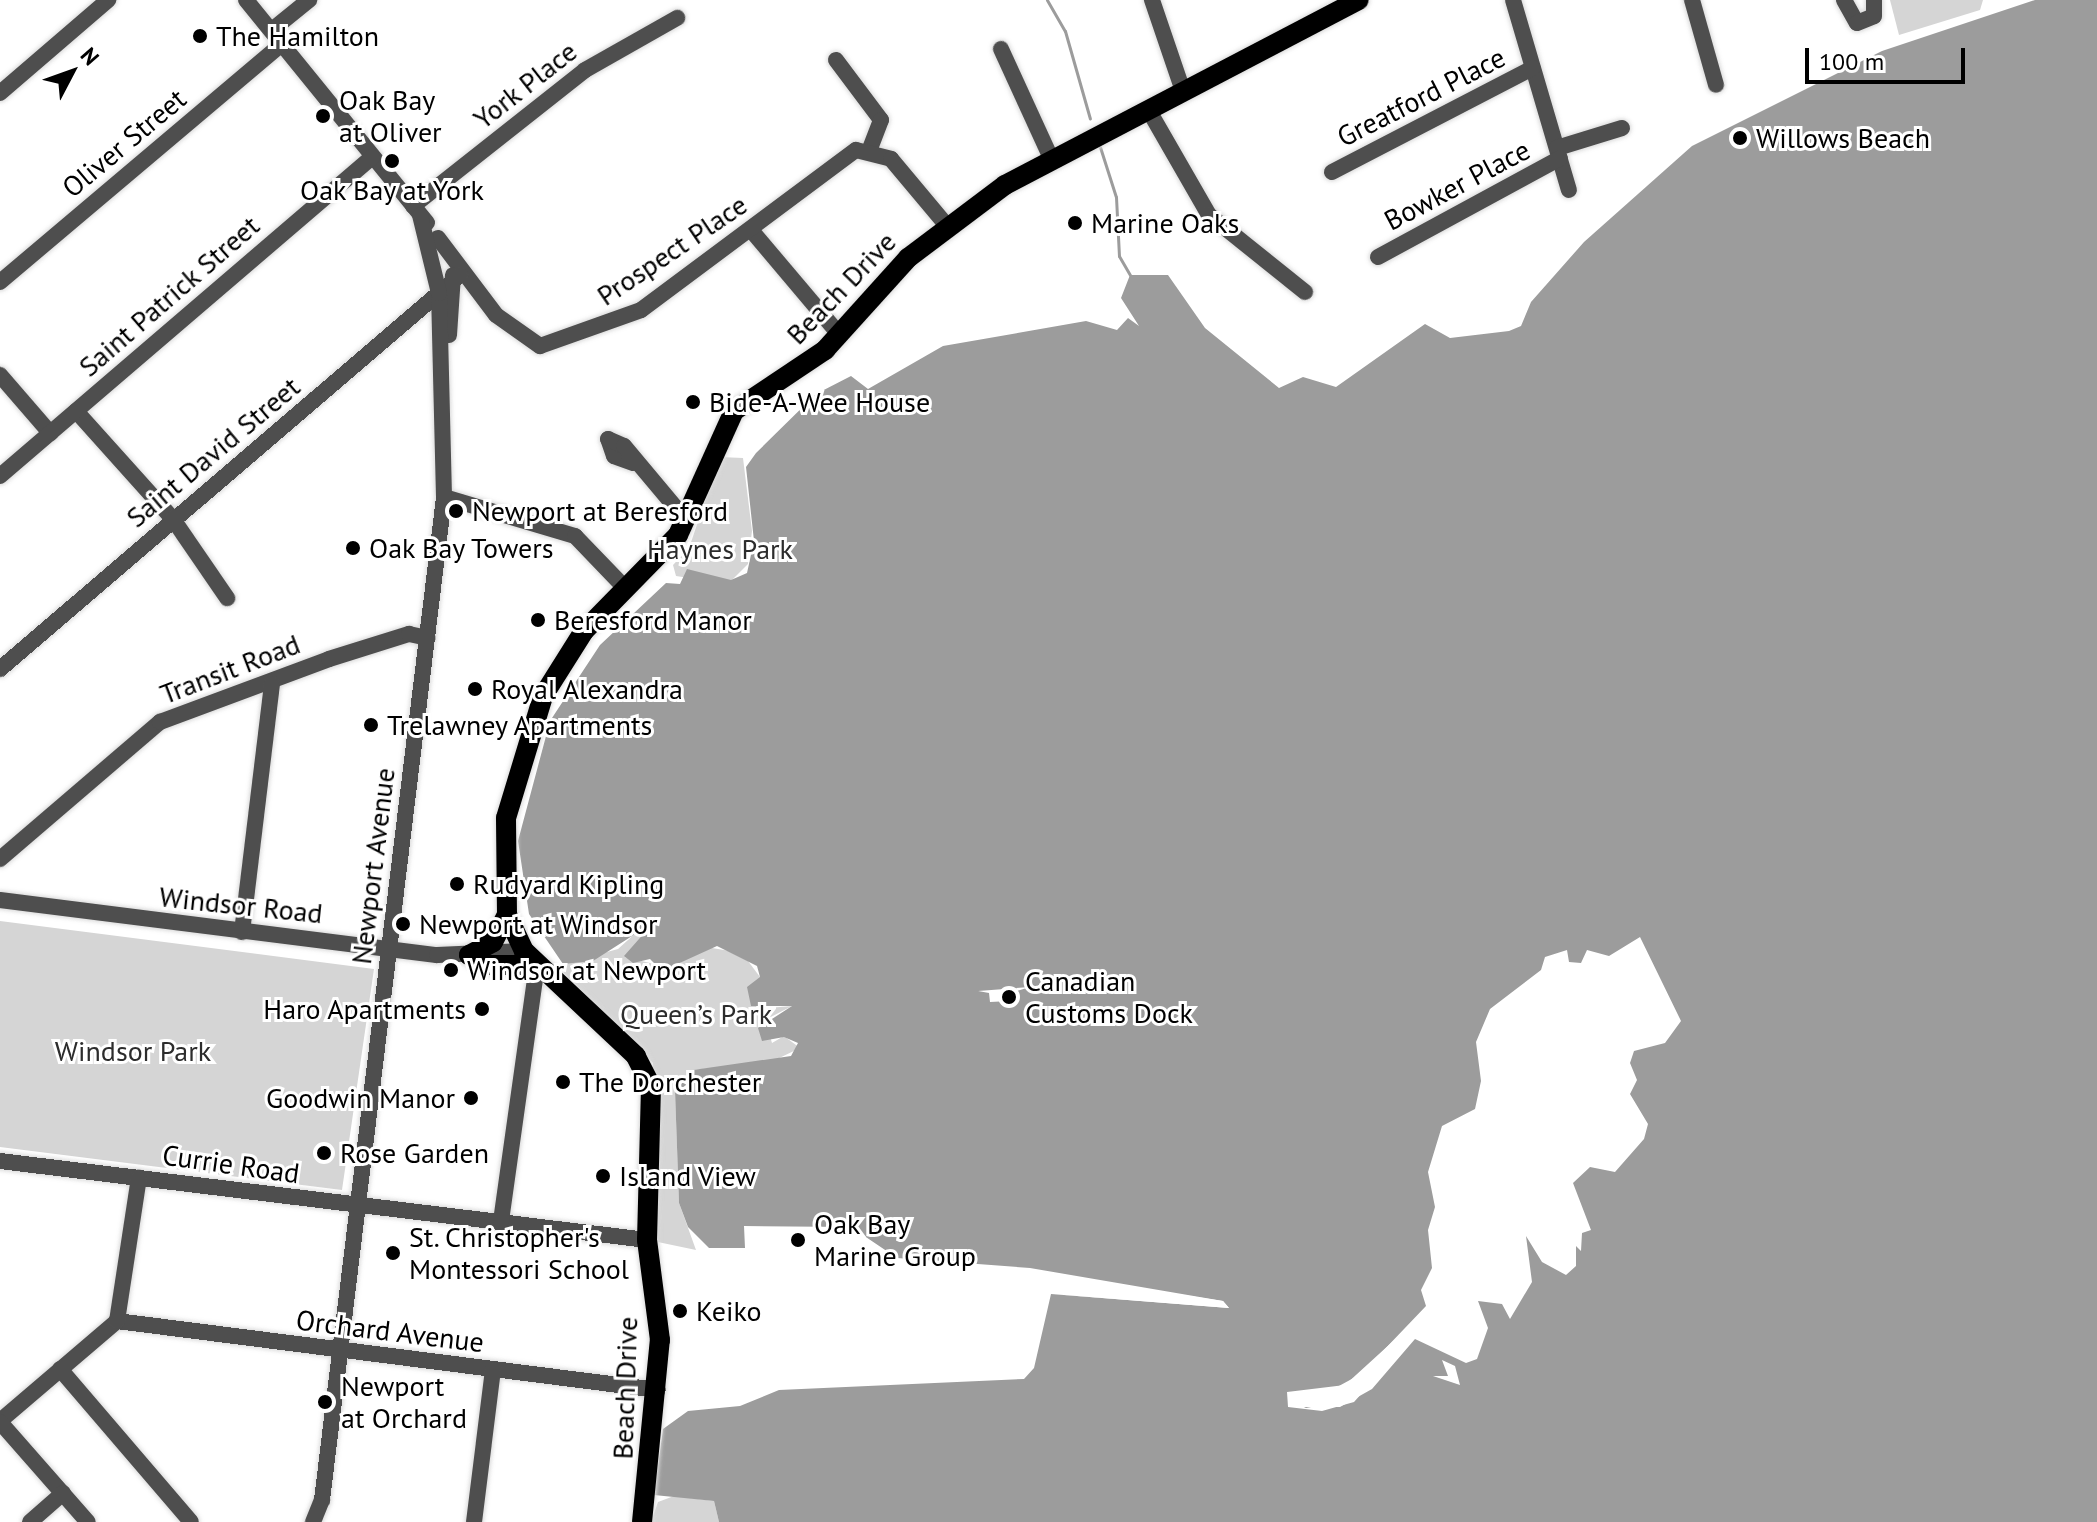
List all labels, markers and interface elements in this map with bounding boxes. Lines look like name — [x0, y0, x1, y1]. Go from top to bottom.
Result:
place label: The Hamilton — [216, 19, 379, 53]
marker: The Hamilton — [191, 27, 209, 45]
north arrow — [32, 32, 112, 112]
scale bar — [1809, 32, 1969, 82]
street label: York Place — [466, 34, 584, 136]
street label: Greatford Place — [1331, 40, 1511, 154]
text: N — [75, 42, 105, 71]
text: 100 m — [1819, 46, 1884, 77]
street label: Oliver Street — [55, 82, 193, 204]
place label: Oak Bay at Oliver — [339, 83, 442, 149]
marker: Oak Bay at Oliver — [314, 107, 332, 125]
place label: Willows Beach — [1756, 121, 1930, 155]
marker: Willows Beach — [1731, 129, 1749, 147]
street label: Bowker Place — [1379, 133, 1535, 237]
marker: Oak Bay at York — [383, 152, 401, 170]
place label: Oak Bay at York — [299, 173, 485, 207]
street label: Prospect Place — [591, 188, 753, 312]
place label: Marine Oaks — [1091, 206, 1239, 240]
street label: Saint Patrick Street — [72, 208, 266, 384]
marker: Marine Oaks — [1066, 214, 1084, 232]
street label: Beach Drive — [779, 225, 903, 351]
street label: Saint David Street — [120, 370, 306, 534]
place label: Bide-A-Wee House — [709, 385, 930, 419]
marker: Bide-A-Wee House — [684, 393, 702, 411]
place label: Newport at Beresford — [472, 494, 728, 528]
marker: Newport at Beresford — [447, 502, 465, 520]
place label: Oak Bay Towers — [369, 531, 556, 565]
park label: Haynes Park — [647, 532, 793, 566]
marker: Oak Bay Towers — [344, 539, 362, 557]
place label: Beresford Manor — [554, 603, 752, 637]
marker: Beresford Manor — [529, 611, 547, 629]
street label: Transit Road — [155, 627, 305, 711]
place label: Royal Alexandra — [491, 672, 684, 706]
marker: Royal Alexandra — [466, 680, 484, 698]
place label: Trelawney Apartments — [387, 708, 654, 742]
marker: Trelawney Apartments — [362, 716, 380, 734]
street label: Newport Avenue — [344, 766, 402, 966]
place label: Rudyard Kipling — [473, 867, 664, 901]
marker: Rudyard Kipling — [448, 875, 466, 893]
street label: Windsor Road — [158, 880, 324, 930]
place label: Newport at Windsor — [419, 907, 658, 941]
marker: Newport at Windsor — [394, 915, 412, 933]
place label: Windsor at Newport — [467, 953, 706, 987]
marker: Windsor at Newport — [442, 961, 460, 979]
place label: Canadian Customs Dock — [1025, 964, 1193, 1030]
marker: Canadian Customs Dock — [1000, 988, 1018, 1006]
place label: Haro Apartments — [262, 992, 466, 1026]
park label: Queen’s Park — [620, 997, 772, 1031]
marker: Haro Apartments — [473, 1000, 491, 1018]
park label: Windsor Park — [55, 1034, 211, 1068]
place label: The Dorchester — [579, 1065, 761, 1099]
marker: The Dorchester — [554, 1073, 572, 1091]
place label: Goodwin Manor — [266, 1081, 455, 1115]
marker: Goodwin Manor — [462, 1089, 480, 1107]
place label: Rose Garden — [340, 1136, 489, 1170]
street label: Currie Road — [160, 1138, 302, 1190]
marker: Rose Garden — [315, 1144, 333, 1162]
place label: Island View — [619, 1159, 757, 1193]
marker: Island View — [594, 1167, 612, 1185]
place label: Oak Bay Marine Group — [814, 1207, 976, 1273]
place label: St. Christopher's Montessori School — [409, 1220, 629, 1286]
marker: Oak Bay Marine Group — [789, 1231, 807, 1249]
marker: St. Christopher's Montessori School — [384, 1244, 402, 1262]
place label: Keiko — [696, 1294, 762, 1328]
marker: Keiko — [671, 1302, 689, 1320]
street label: Orchard Avenue — [294, 1303, 486, 1359]
street label: Beach Drive — [606, 1316, 644, 1460]
place label: Newport at Orchard — [341, 1369, 467, 1435]
marker: Newport at Orchard — [316, 1393, 334, 1411]

